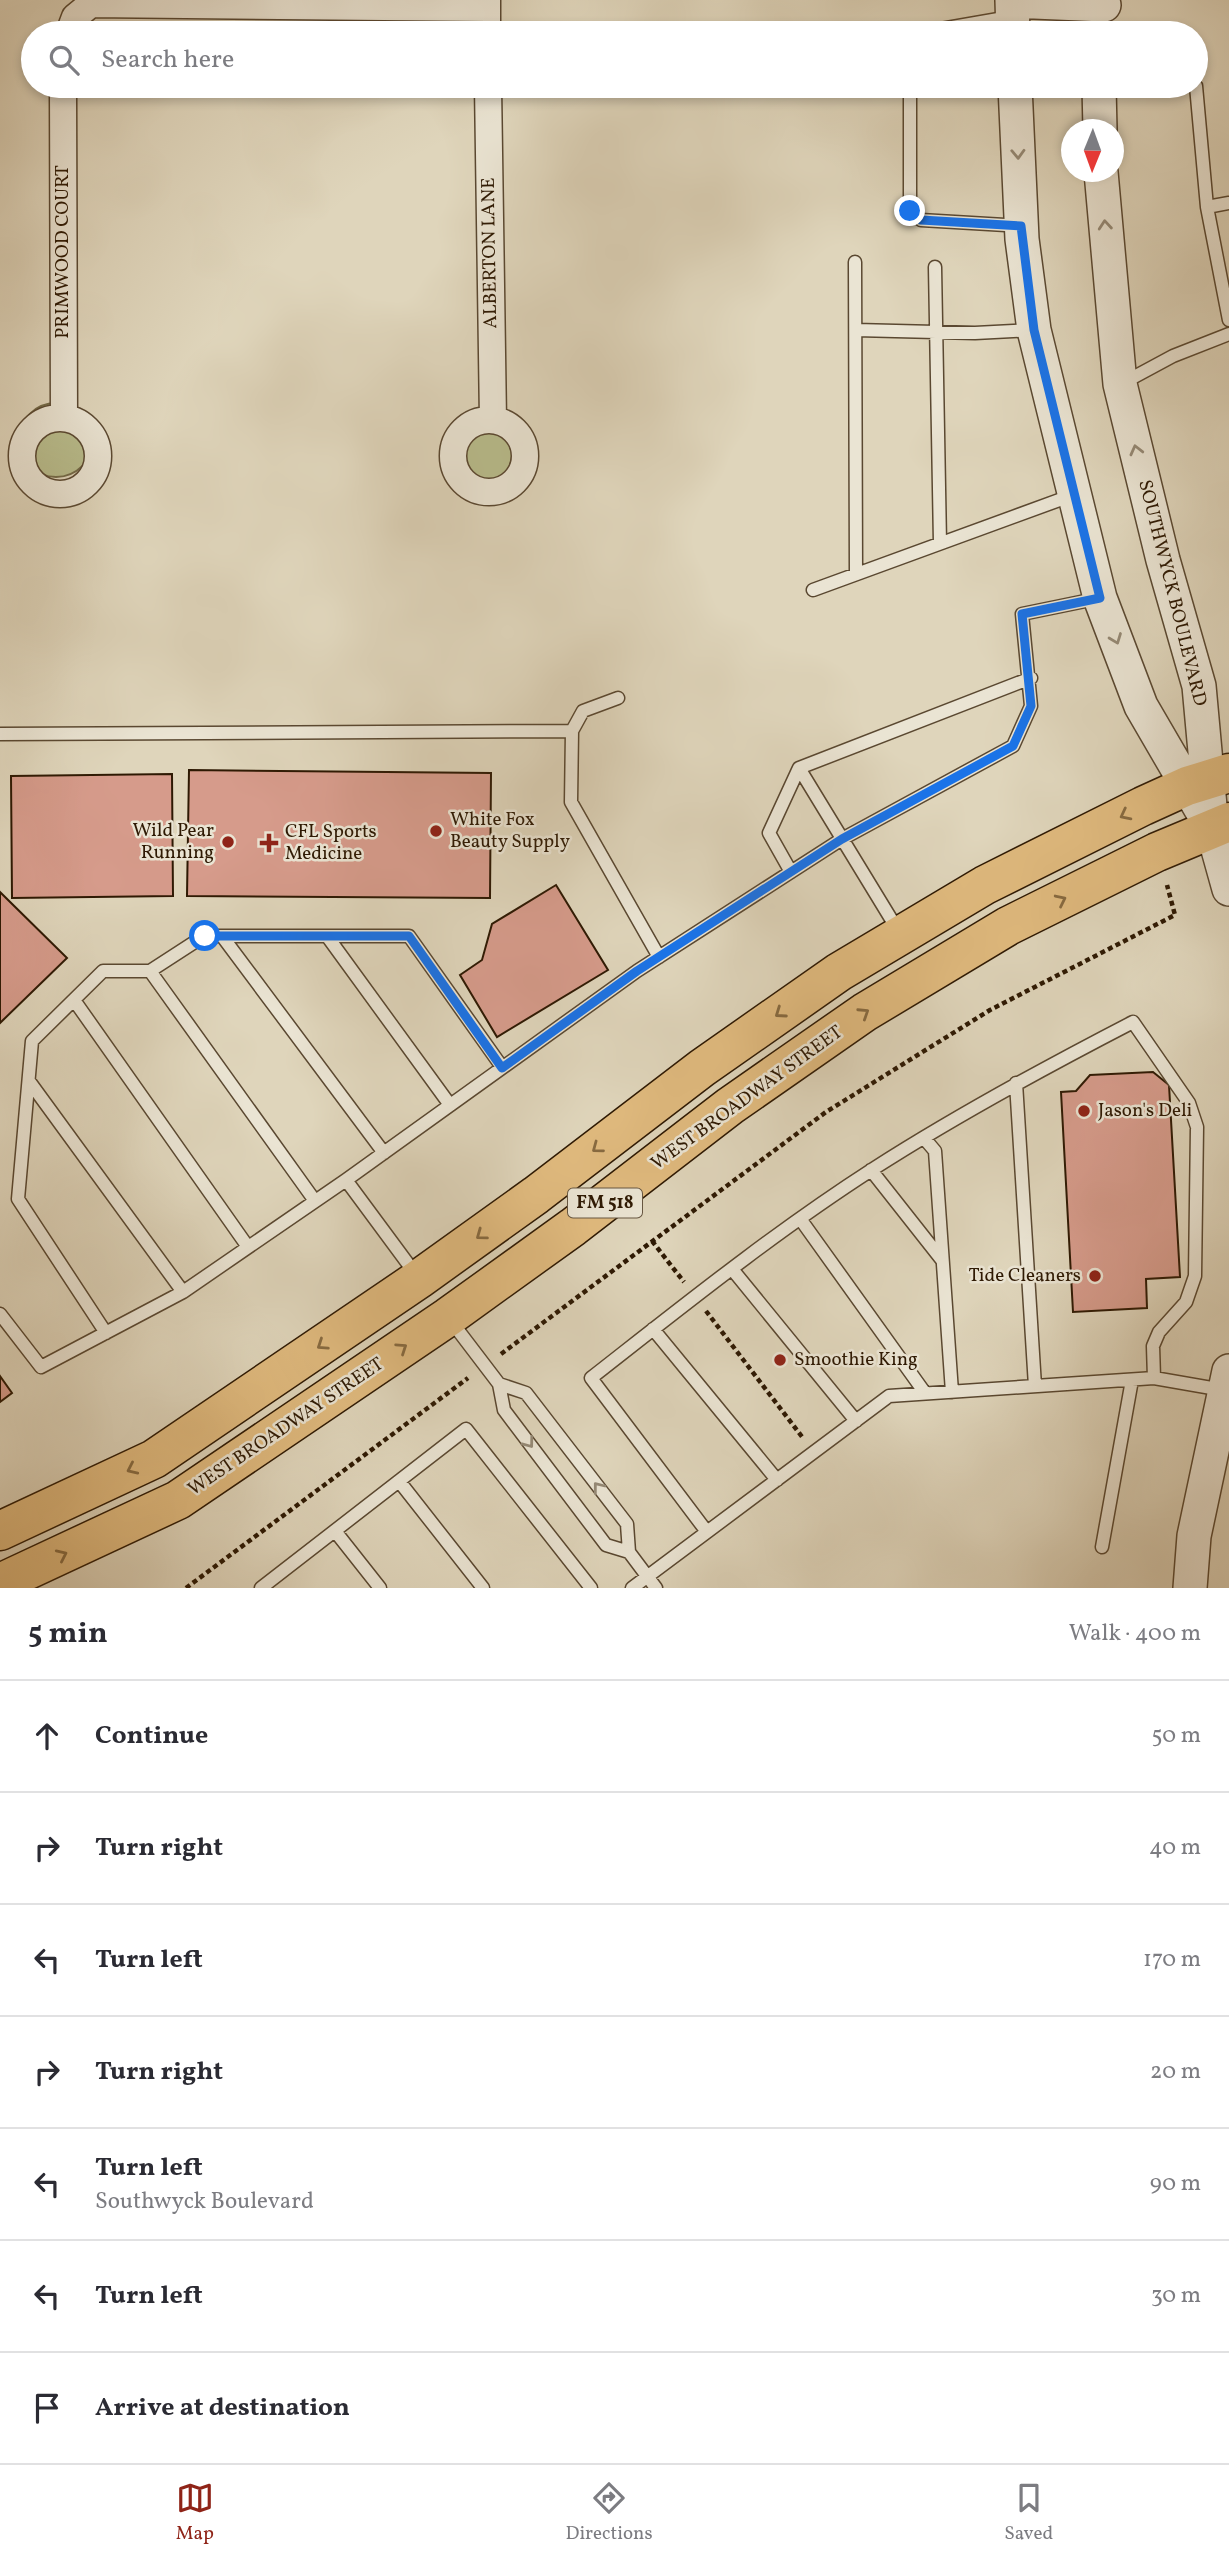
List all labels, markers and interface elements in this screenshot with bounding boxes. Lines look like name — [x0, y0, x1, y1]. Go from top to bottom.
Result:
search box — [21, 21, 1208, 98]
icon: search — [45, 41, 83, 79]
text: Search here — [101, 42, 234, 78]
north arrow — [1061, 119, 1124, 182]
one-way arrow — [1011, 149, 1026, 160]
street label: PRIMWOOD COURT — [50, 165, 76, 339]
street label: ALBERTON LANE — [476, 177, 504, 329]
route end — [894, 195, 925, 226]
one-way arrow — [1098, 220, 1113, 231]
one-way arrow — [1130, 444, 1144, 456]
street label: SOUTHWYCK BOULEVARD — [1131, 477, 1213, 709]
one-way arrow — [1108, 632, 1122, 645]
one-way arrow — [1120, 806, 1133, 820]
place label: White Fox Beauty Supply — [450, 807, 570, 855]
place label: Wild Pear Running — [133, 818, 214, 866]
place label: CFL Sports Medicine — [285, 819, 377, 867]
marker: White Fox Beauty Supply — [428, 823, 444, 839]
marker: CFL Sports Medicine — [259, 833, 279, 853]
marker: Wild Pear Running — [220, 834, 236, 850]
one-way arrow — [1054, 895, 1066, 909]
route start — [189, 920, 220, 951]
one-way arrow — [775, 1005, 788, 1017]
one-way arrow — [856, 1009, 869, 1022]
street label: WEST BROADWAY STREET — [646, 1020, 848, 1176]
place label: Jason's Deli — [1098, 1098, 1193, 1124]
marker: Jason's Deli — [1076, 1103, 1092, 1119]
one-way arrow — [592, 1140, 605, 1152]
road number: FM 518 — [568, 1188, 642, 1218]
one-way arrow — [476, 1227, 488, 1239]
place label: Tide Cleaners — [969, 1263, 1081, 1289]
marker: Tide Cleaners — [1087, 1268, 1103, 1284]
one-way arrow — [317, 1337, 330, 1350]
one-way arrow — [394, 1344, 407, 1356]
place label: Smoothie King — [794, 1347, 918, 1373]
street label: WEST BROADWAY STREET — [183, 1352, 389, 1502]
marker: Smoothie King — [772, 1352, 788, 1368]
one-way arrow — [521, 1435, 533, 1448]
one-way arrow — [127, 1461, 139, 1475]
one-way arrow — [593, 1482, 606, 1494]
one-way arrow — [55, 1549, 67, 1563]
text: 5 min — [28, 1613, 108, 1655]
text: Walk · 400 m — [1069, 1618, 1201, 1650]
icon: ahead — [28, 1717, 66, 1755]
text: Continue — [95, 1718, 208, 1754]
text: 50 m — [1152, 1720, 1201, 1752]
icon: right — [28, 1829, 66, 1867]
text: Turn right — [95, 1830, 223, 1866]
text: 40 m — [1149, 1832, 1201, 1864]
icon: left — [28, 1941, 66, 1979]
text: Turn left — [95, 1942, 203, 1978]
text: 170 m — [1143, 1944, 1201, 1976]
icon: right — [28, 2053, 66, 2091]
text: Turn right — [95, 2054, 223, 2090]
text: 20 m — [1150, 2056, 1201, 2088]
text: Turn left — [95, 2150, 203, 2186]
icon: left — [28, 2165, 66, 2203]
text: 90 m — [1150, 2168, 1201, 2200]
text: Southwyck Boulevard — [95, 2186, 314, 2218]
icon: left — [28, 2277, 66, 2315]
text: Turn left — [95, 2278, 203, 2314]
text: 30 m — [1151, 2280, 1201, 2312]
icon: arrive — [28, 2389, 66, 2427]
text: Arrive at destination — [95, 2390, 350, 2426]
tab: Map — [176, 2479, 214, 2547]
tab: Directions — [566, 2479, 653, 2547]
tab: Saved — [1004, 2479, 1053, 2547]

